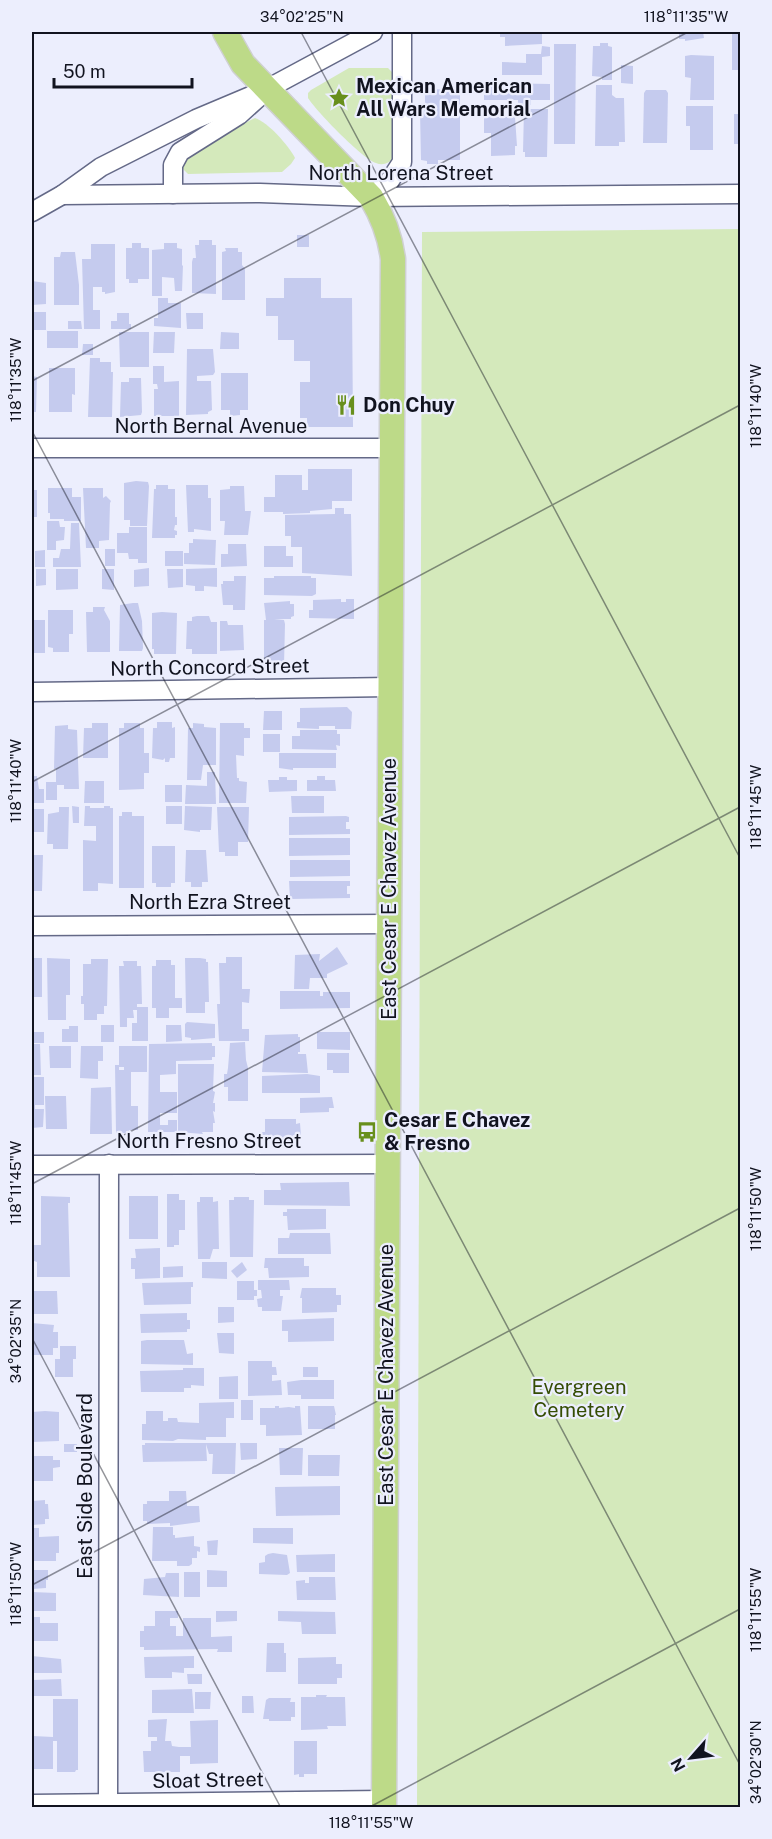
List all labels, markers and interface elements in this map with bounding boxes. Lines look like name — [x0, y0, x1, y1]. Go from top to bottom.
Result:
text: 34°02'25"N — [260, 8, 344, 25]
text: 118°11'35"W — [644, 8, 728, 25]
scale bar — [54, 51, 192, 89]
text: 50 m — [63, 61, 106, 82]
place label: Mexican American All Wars Memorial — [356, 74, 532, 121]
place icon: Mexican American All Wars Memorial — [327, 86, 351, 110]
street label: North Lorena Street — [308, 161, 494, 185]
text: 118°11'35"W — [7, 338, 24, 422]
text: 118°11'40"W — [747, 364, 764, 448]
restaurant icon: Don Chuy — [334, 393, 358, 417]
place label: Don Chuy — [363, 393, 455, 417]
street label: North Bernal Avenue — [115, 414, 307, 438]
street label: North Concord Street — [110, 653, 310, 681]
text: 118°11'40"W — [7, 739, 24, 823]
street label: East Cesar E Chavez Avenue — [377, 758, 401, 1020]
text: 118°11'45"W — [747, 765, 764, 849]
street label: North Ezra Street — [129, 890, 291, 914]
place label: Cesar E Chavez & Fresno — [384, 1108, 530, 1155]
bus stop icon: Cesar E Chavez & Fresno — [355, 1120, 379, 1144]
street label: North Fresno Street — [117, 1129, 301, 1153]
text: 118°11'45"W — [7, 1141, 24, 1225]
text: 118°11'50"W — [747, 1167, 764, 1251]
street label: East Cesar E Chavez Avenue — [374, 1244, 398, 1506]
text: 34°02'35"N — [7, 1299, 24, 1383]
park label: Evergreen Cemetery — [531, 1375, 627, 1422]
street label: East Side Boulevard — [73, 1393, 97, 1579]
text: 118°11'50"W — [7, 1542, 24, 1626]
text: 118°11'55"W — [747, 1568, 764, 1652]
text: 34°02'30"N — [747, 1720, 764, 1804]
north arrow — [661, 1728, 721, 1788]
text: N — [667, 1755, 690, 1775]
street label: Sloat Street — [152, 1767, 264, 1793]
text: 118°11'55"W — [329, 1814, 413, 1831]

